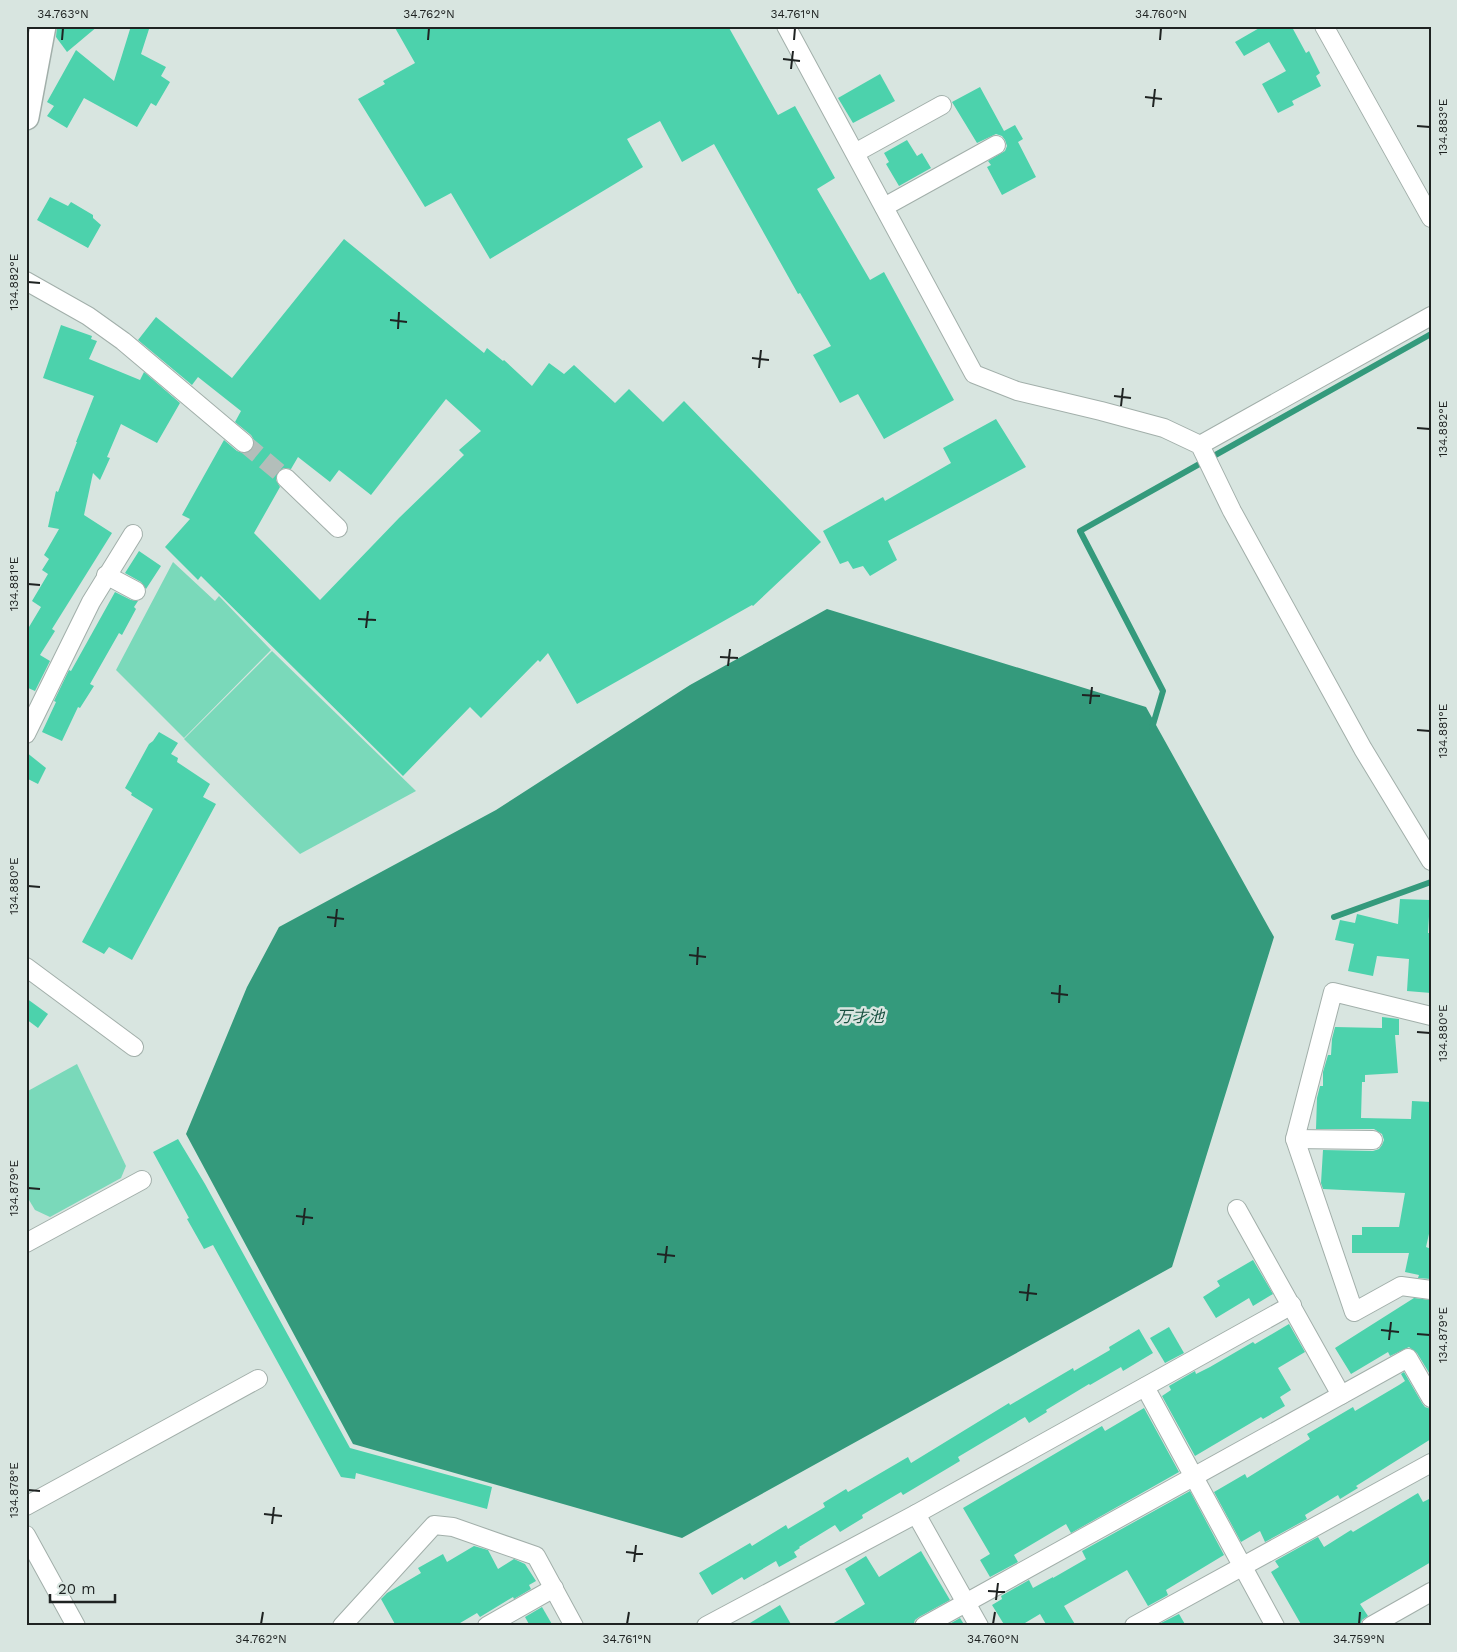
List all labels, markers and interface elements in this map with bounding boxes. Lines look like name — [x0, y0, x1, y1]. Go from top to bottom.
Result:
text: 34.763°N — [37, 7, 89, 21]
text: 34.762°N — [403, 7, 455, 21]
text: 34.761°N — [770, 7, 820, 21]
text: 34.760°N — [1135, 7, 1187, 21]
text: 134.883°E — [1436, 98, 1450, 155]
text: 134.882°E — [7, 253, 21, 311]
text: 134.882°E — [1436, 400, 1450, 458]
text: 134.881°E — [7, 556, 21, 611]
text: 134.881°E — [1436, 703, 1450, 758]
text: 134.880°E — [7, 857, 21, 915]
text: 134.880°E — [1436, 1004, 1450, 1062]
water label: 万才池 — [836, 1007, 886, 1026]
text: 134.879°E — [7, 1160, 21, 1216]
text: 134.879°E — [1436, 1307, 1450, 1363]
text: 134.878°E — [7, 1462, 21, 1518]
scale bar — [50, 1572, 115, 1604]
text: 20 m — [58, 1580, 96, 1598]
text: 34.762°N — [235, 1632, 287, 1646]
text: 34.761°N — [602, 1632, 652, 1646]
text: 34.760°N — [967, 1632, 1019, 1646]
text: 34.759°N — [1333, 1632, 1385, 1646]

